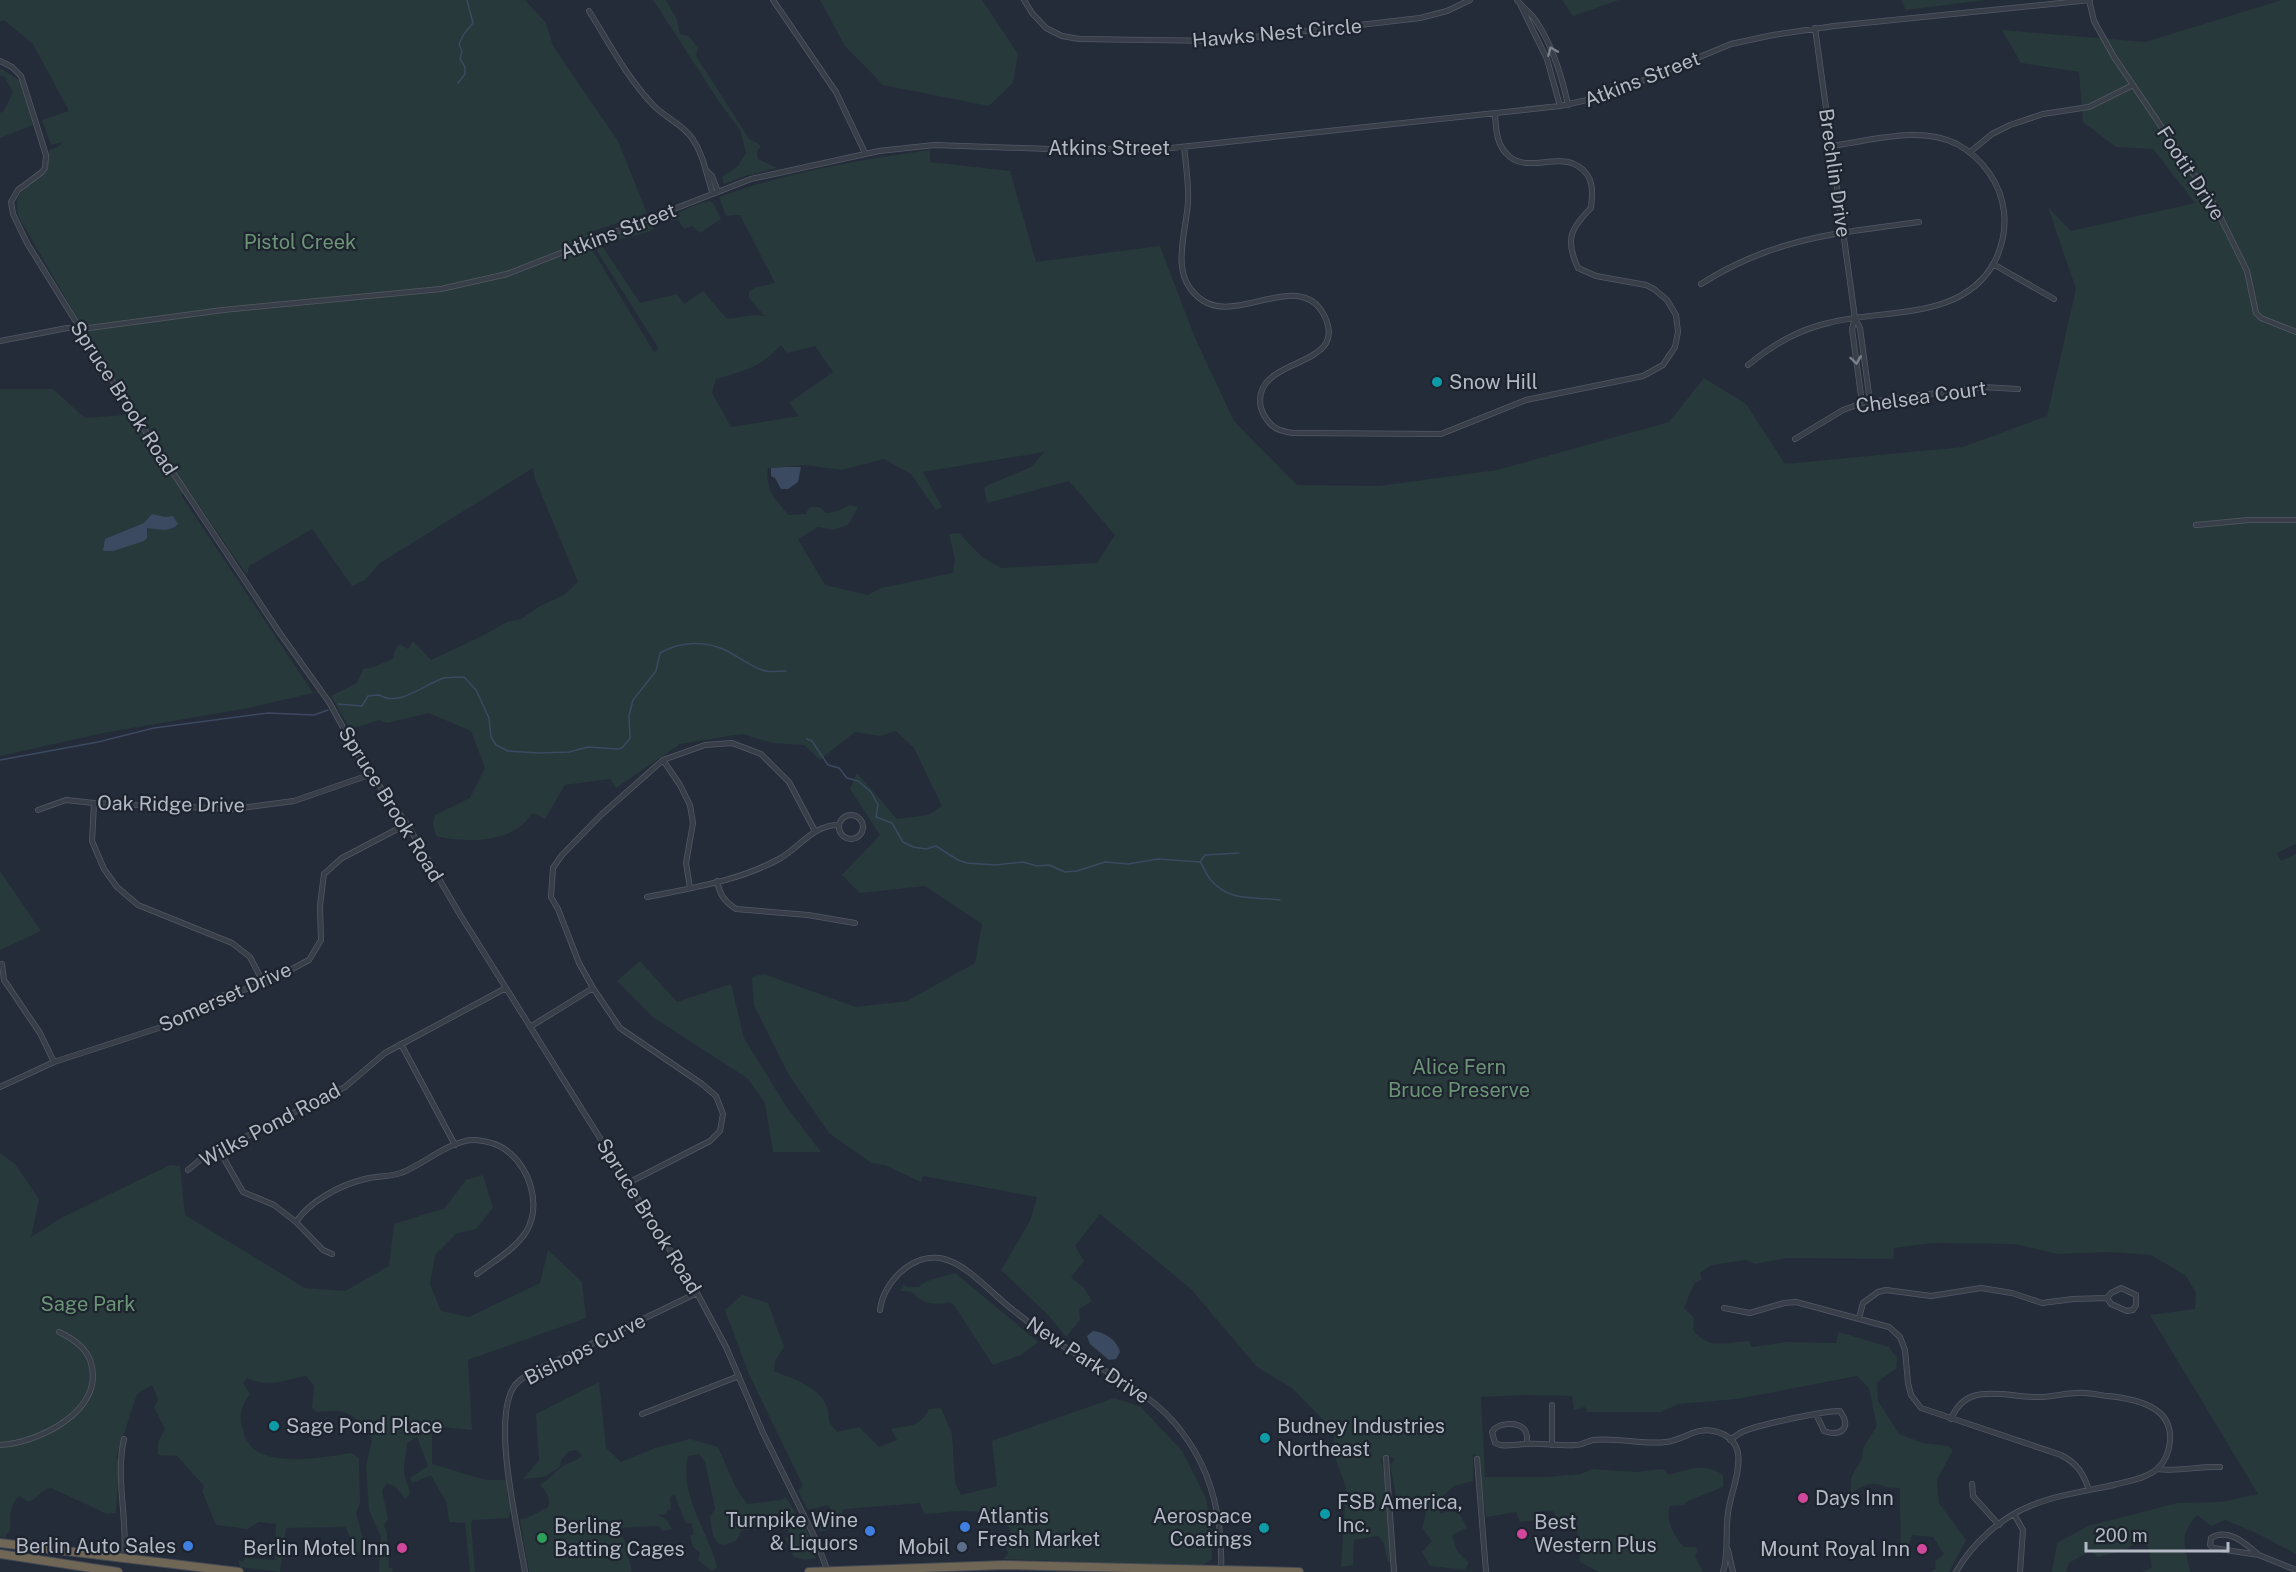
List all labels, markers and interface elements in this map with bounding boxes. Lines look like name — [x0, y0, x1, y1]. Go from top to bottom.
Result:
street label: Hawks Nest Circle — [1191, 14, 1363, 52]
one-way arrow — [1547, 46, 1559, 57]
street label: Atkins Street — [1581, 46, 1703, 112]
street label: Brechlin Drive — [1814, 107, 1856, 239]
street label: Footit Drive — [2152, 122, 2230, 224]
street label: Atkins Street — [1048, 136, 1170, 160]
street label: Atkins Street — [557, 198, 679, 264]
park label: Pistol Creek — [244, 230, 356, 254]
street label: Spruce Brook Road — [65, 317, 183, 479]
one-way arrow — [1850, 355, 1862, 365]
place label: Snow Hill — [1449, 370, 1538, 394]
marker: Snow Hill — [1430, 375, 1444, 389]
street label: Chelsea Court — [1854, 376, 1988, 418]
street label: Spruce Brook Road — [333, 722, 449, 886]
street label: Oak Ridge Drive — [97, 791, 245, 817]
street label: Somerset Drive — [155, 957, 295, 1037]
park label: Alice Fern Bruce Preserve — [1388, 1055, 1530, 1102]
street label: Wilks Pond Road — [196, 1078, 344, 1172]
street label: Spruce Brook Road — [591, 1134, 707, 1298]
park label: Sage Park — [40, 1292, 136, 1316]
street label: Bishops Curve — [520, 1308, 650, 1390]
street label: New Park Drive — [1022, 1311, 1154, 1409]
place label: Sage Pond Place — [286, 1414, 443, 1438]
place label: Budney Industries Northeast — [1277, 1414, 1445, 1461]
marker: Sage Pond Place — [267, 1419, 281, 1433]
marker: Budney Industries Northeast — [1258, 1431, 1272, 1445]
place label: Days Inn — [1815, 1486, 1894, 1510]
place label: FSB America, Inc. — [1337, 1490, 1463, 1537]
marker: Days Inn — [1796, 1491, 1810, 1505]
place label: Atlantis Fresh Market — [977, 1504, 1100, 1551]
place label: Aerospace Coatings — [1153, 1504, 1252, 1551]
marker: FSB America, Inc. — [1318, 1507, 1332, 1521]
place label: Turnpike Wine & Liquors — [726, 1508, 858, 1555]
place label: Best Western Plus — [1534, 1510, 1657, 1557]
place label: Berling Batting Cages — [554, 1514, 685, 1561]
scale bar — [2086, 1515, 2228, 1553]
marker: Atlantis Fresh Market — [958, 1520, 972, 1534]
marker: Aerospace Coatings — [1257, 1521, 1271, 1535]
marker: Turnpike Wine & Liquors — [863, 1524, 877, 1538]
text: 200 m — [2095, 1525, 2148, 1546]
marker: Best Western Plus — [1515, 1527, 1529, 1541]
marker: Berling Batting Cages — [535, 1531, 549, 1545]
place label: Berlin Auto Sales — [15, 1534, 176, 1558]
place label: Mobil — [898, 1535, 950, 1559]
place label: Berlin Motel Inn — [243, 1536, 390, 1560]
place label: Mount Royal Inn — [1760, 1537, 1910, 1561]
marker: Berlin Auto Sales — [181, 1539, 195, 1553]
marker: Mobil — [955, 1540, 969, 1554]
marker: Berlin Motel Inn — [395, 1541, 409, 1555]
marker: Mount Royal Inn — [1915, 1542, 1929, 1556]

